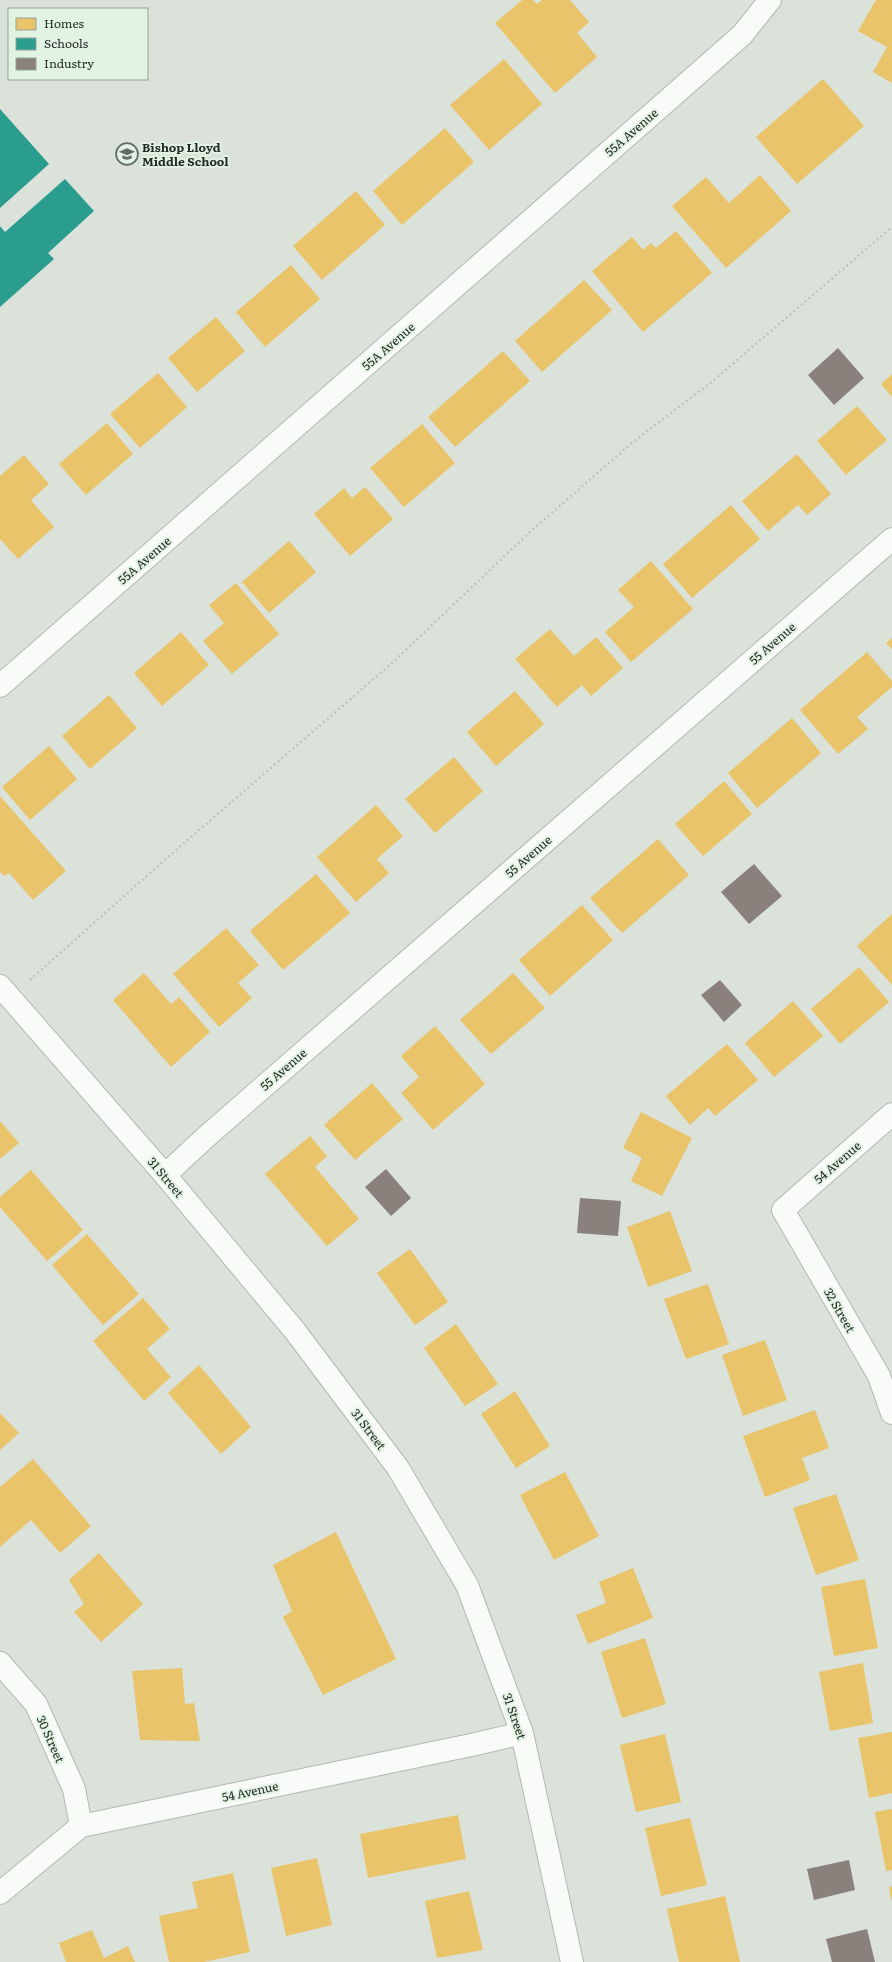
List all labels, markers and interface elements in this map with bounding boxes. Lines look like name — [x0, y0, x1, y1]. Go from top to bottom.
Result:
legend — [8, 8, 148, 80]
text: Homes — [44, 14, 84, 32]
text: Schools — [44, 34, 89, 52]
text: Industry — [44, 54, 94, 72]
street label: 55A Avenue — [600, 104, 662, 160]
place label: Bishop Lloyd Middle School — [142, 138, 229, 170]
school or university icon: Bishop Lloyd Middle School — [114, 141, 140, 167]
street label: 55A Avenue — [357, 318, 419, 374]
street label: 55A Avenue — [113, 532, 175, 588]
street label: 55 Avenue — [745, 618, 799, 668]
street label: 55 Avenue — [501, 831, 555, 881]
street label: 55 Avenue — [256, 1044, 310, 1094]
street label: 54 Avenue — [809, 1136, 865, 1188]
street label: 31 Street — [144, 1153, 188, 1201]
street label: 32 Street — [820, 1284, 860, 1336]
street label: 31 Street — [347, 1404, 391, 1454]
street label: 31 Street — [499, 1690, 531, 1742]
street label: 30 Street — [33, 1712, 69, 1766]
street label: 54 Avenue — [220, 1776, 280, 1806]

